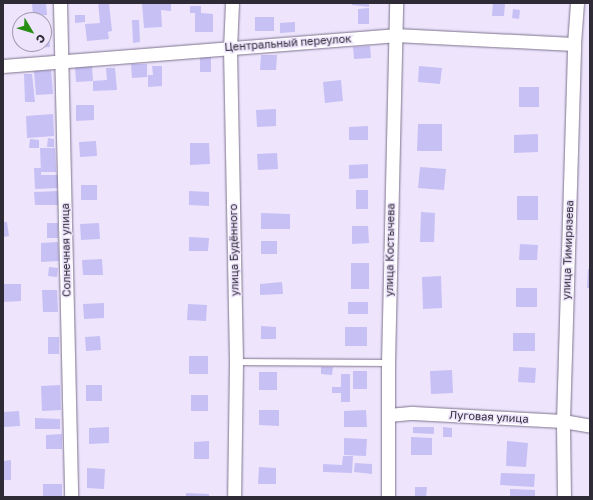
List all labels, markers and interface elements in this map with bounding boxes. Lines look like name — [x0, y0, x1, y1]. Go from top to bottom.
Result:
north arrow — [12, 12, 52, 52]
text: С — [34, 32, 49, 46]
street label: Центральный переулок — [224, 32, 352, 54]
street label: улица Тимирязева — [560, 200, 576, 300]
street label: Солнечная улица — [59, 203, 73, 297]
street label: улица Костычева — [383, 203, 397, 297]
street label: улица Будённого — [227, 204, 241, 296]
street label: Луговая улица — [449, 408, 529, 426]

